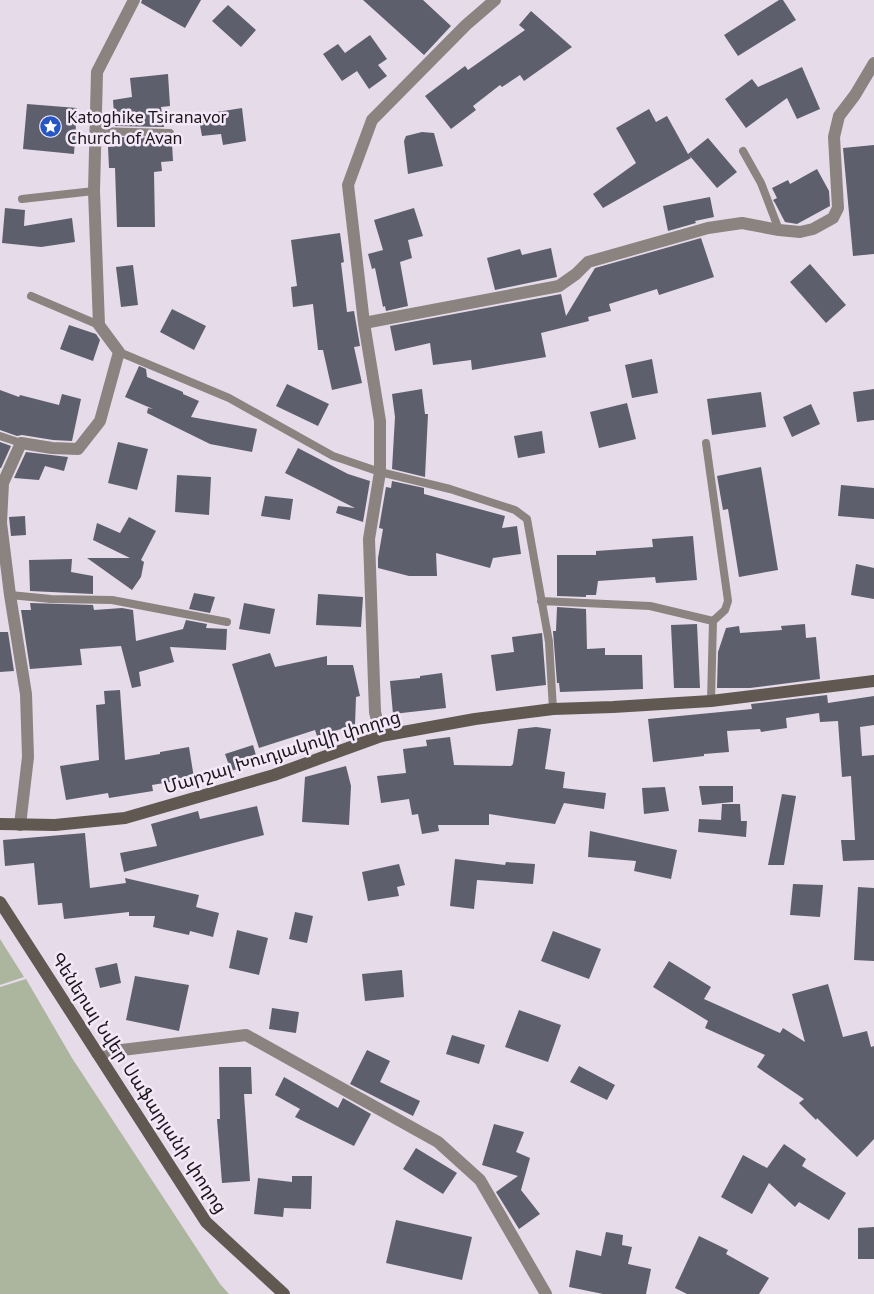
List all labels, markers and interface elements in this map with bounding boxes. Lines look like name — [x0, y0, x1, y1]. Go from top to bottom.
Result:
place label: Katoghike Tsiranavor Church of Avan — [67, 105, 227, 149]
place icon: Katoghike Tsiranavor Church of Avan — [39, 115, 63, 139]
street label: Մարշալ Խուդյակովի փողոց — [161, 705, 403, 799]
street label: Գեներալ Նվեր Սաֆարյանի փողոց — [46, 948, 233, 1218]

